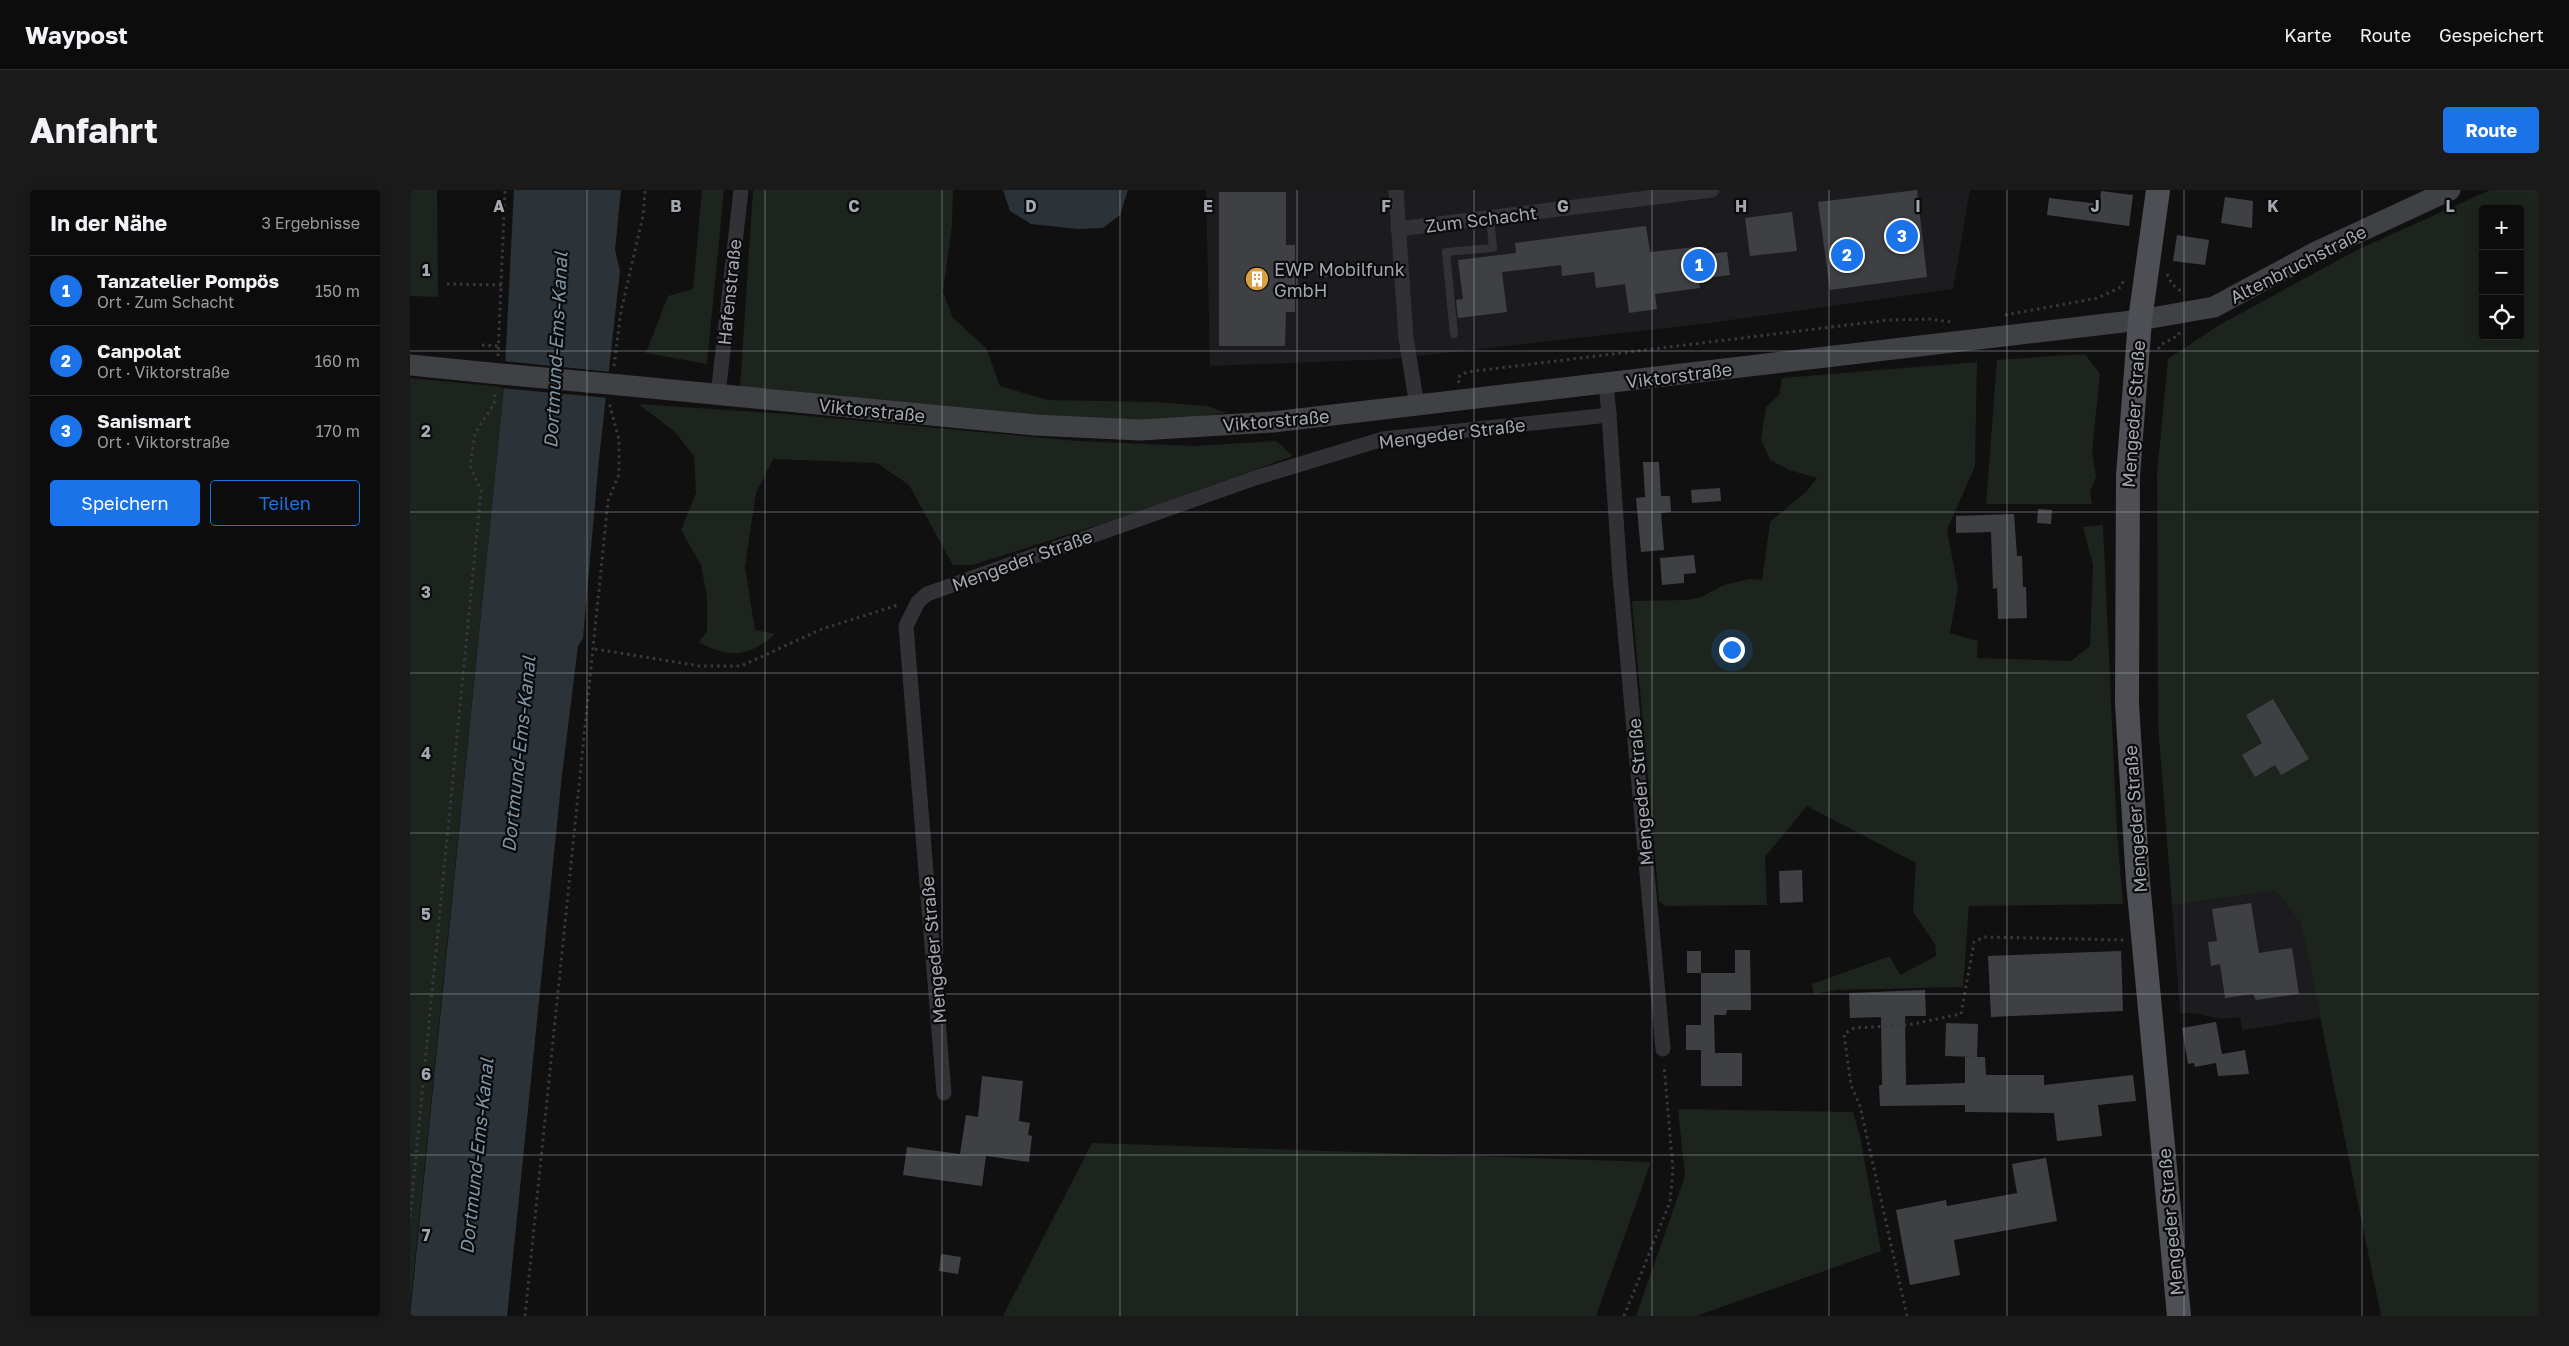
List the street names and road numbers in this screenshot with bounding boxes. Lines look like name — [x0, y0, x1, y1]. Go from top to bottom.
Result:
street label: Zum Schacht — [1424, 201, 1538, 237]
street label: Altenbruchstraße — [2226, 220, 2370, 308]
street label: Hafenstraße — [712, 238, 746, 346]
street label: Mengeder Straße — [2117, 340, 2149, 488]
street label: Viktorstraße — [1625, 358, 1733, 392]
street label: Viktorstraße — [818, 393, 926, 427]
street label: Viktorstraße — [1222, 404, 1330, 436]
street label: Mengeder Straße — [1377, 413, 1527, 453]
street label: Mengeder Straße — [949, 524, 1095, 596]
street label: Mengeder Straße — [1623, 717, 1657, 867]
street label: Mengeder Straße — [2119, 745, 2151, 893]
street label: Mengeder Straße — [916, 875, 950, 1025]
street label: Mengeder Straße — [2153, 1147, 2187, 1297]

